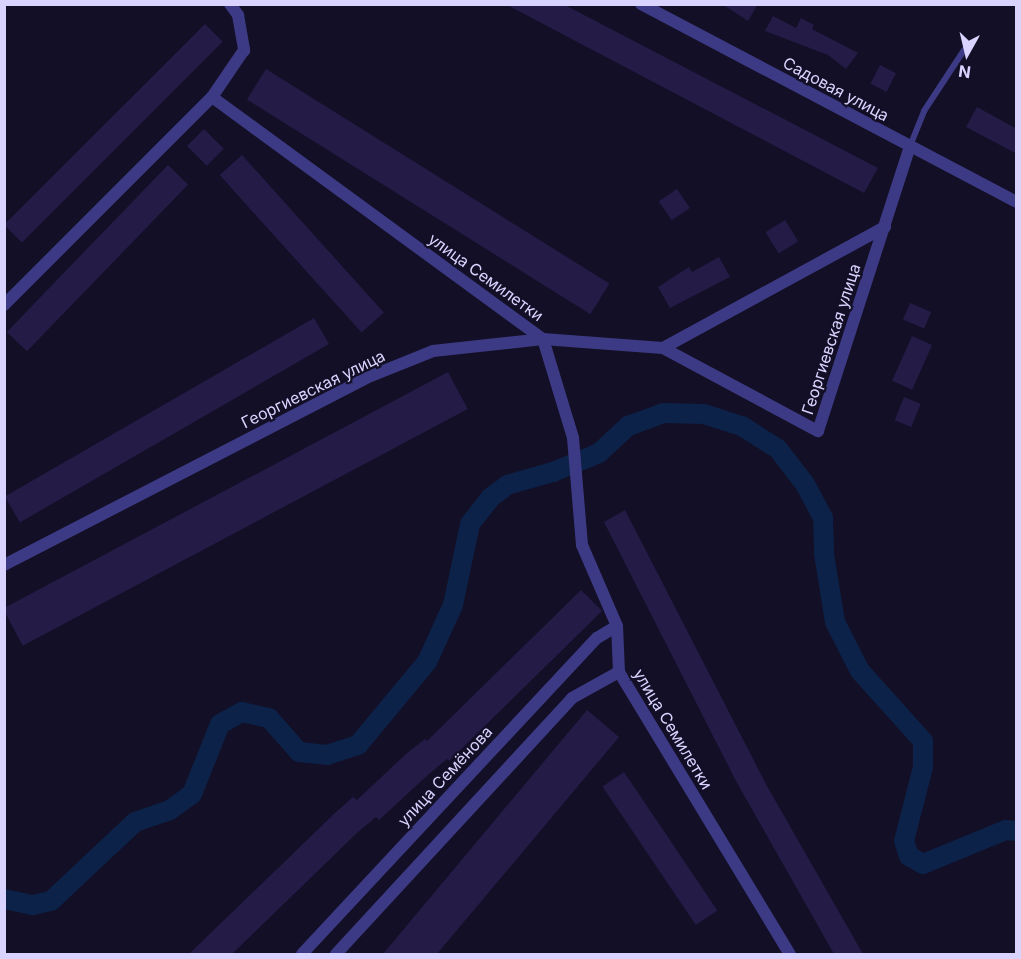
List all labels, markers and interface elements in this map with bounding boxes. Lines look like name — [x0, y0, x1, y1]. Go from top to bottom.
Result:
north arrow — [937, 24, 997, 84]
street label: Садовая улица — [780, 53, 892, 125]
text: N — [957, 61, 972, 83]
street label: улица Семилетки — [425, 229, 547, 325]
street label: Георгиевская улица — [798, 261, 864, 417]
street label: Георгиевская улица — [238, 346, 388, 432]
street label: улица Семилетки — [629, 665, 717, 793]
street label: улица Семёнова — [394, 722, 496, 830]

